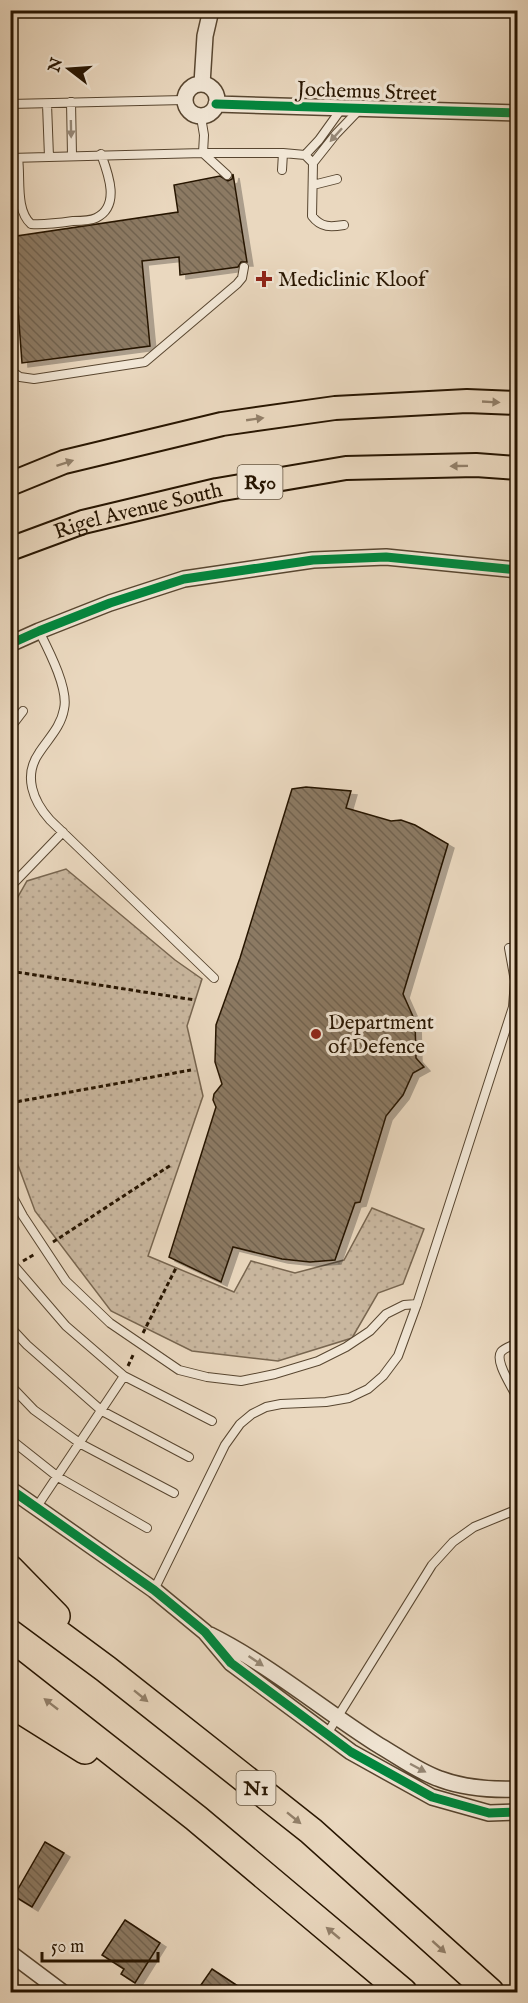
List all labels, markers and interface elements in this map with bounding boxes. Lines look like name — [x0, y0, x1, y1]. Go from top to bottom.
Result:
north arrow — [39, 39, 99, 99]
text: N — [45, 56, 68, 76]
street label: Jochemus Street — [294, 76, 437, 108]
one-way arrow — [66, 119, 76, 138]
one-way arrow — [330, 127, 343, 142]
place label: Mediclinic Kloof — [278, 267, 429, 294]
marker: Mediclinic Kloof — [255, 270, 273, 288]
one-way arrow — [481, 397, 500, 406]
one-way arrow — [245, 415, 264, 424]
one-way arrow — [56, 458, 74, 467]
one-way arrow — [450, 461, 469, 471]
road number: R50 — [238, 465, 282, 499]
street label: Rigel Avenue South — [50, 477, 225, 547]
place label: Department of Defence — [328, 1010, 434, 1061]
marker: Department of Defence — [309, 1027, 323, 1041]
one-way arrow — [247, 1655, 263, 1667]
one-way arrow — [133, 1690, 149, 1703]
one-way arrow — [43, 1698, 59, 1711]
one-way arrow — [410, 1763, 427, 1773]
road number: N1 — [236, 1771, 276, 1805]
one-way arrow — [286, 1811, 301, 1823]
scale bar — [42, 1925, 158, 1963]
one-way arrow — [325, 1927, 341, 1940]
text: 50 m — [51, 1936, 84, 1959]
one-way arrow — [432, 1940, 447, 1954]

